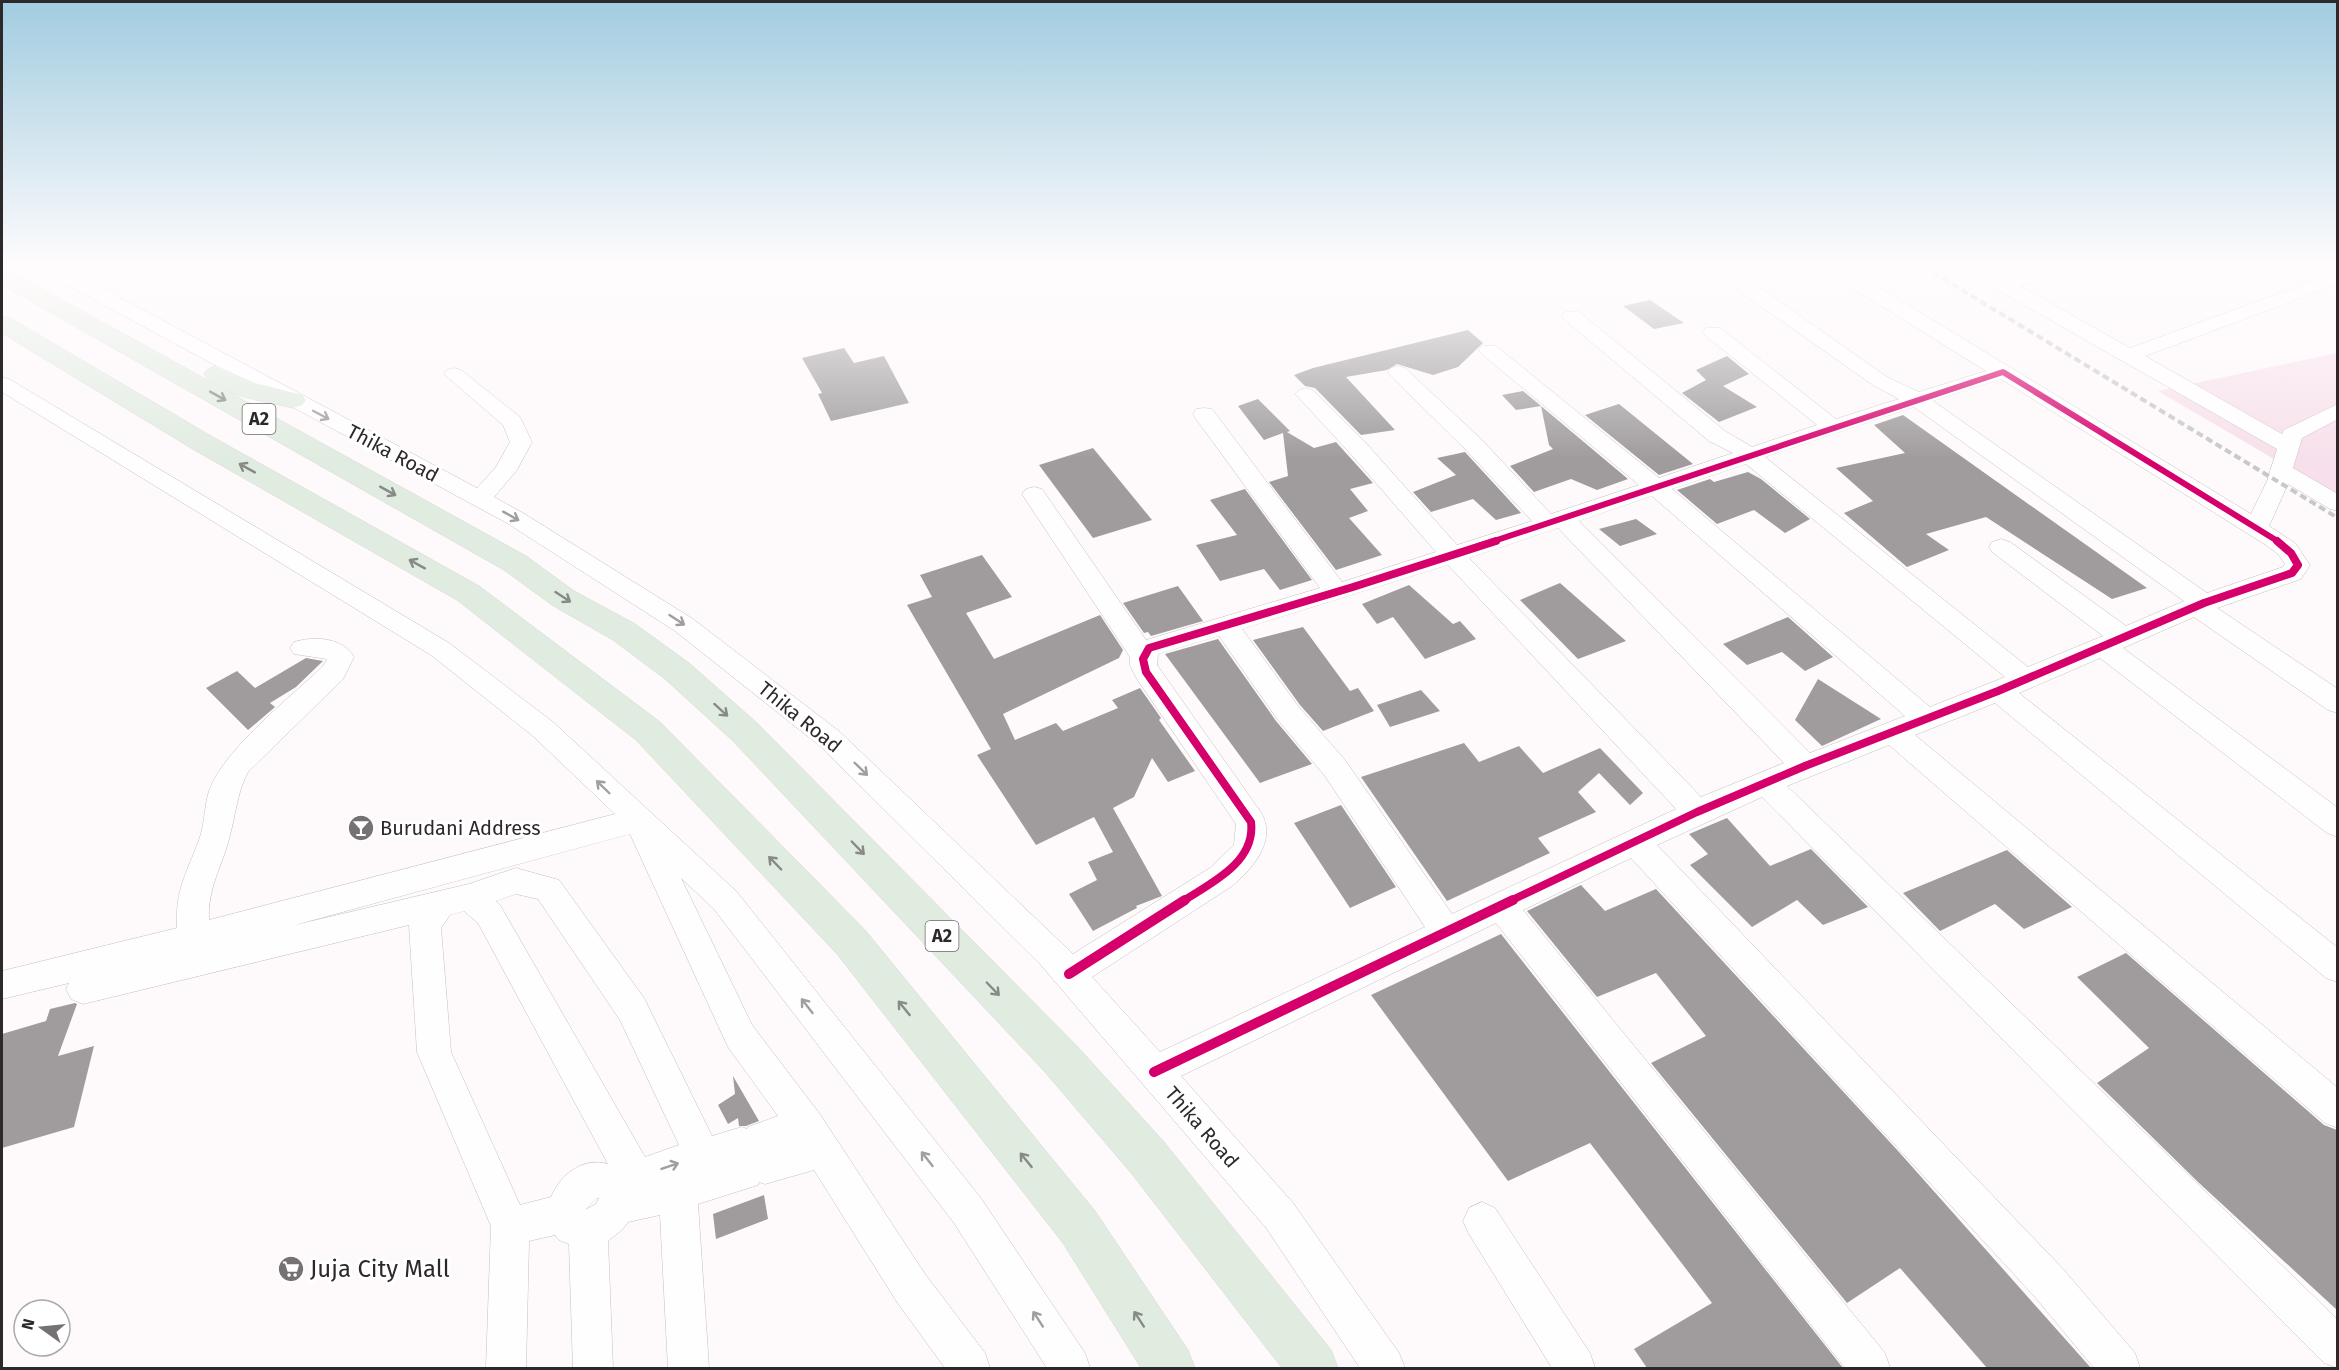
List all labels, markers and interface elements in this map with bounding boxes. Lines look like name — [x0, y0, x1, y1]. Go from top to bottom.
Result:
one-way arrow — [209, 390, 226, 402]
road number: A2 — [242, 404, 276, 434]
one-way arrow — [312, 409, 329, 421]
street label: Thika Road — [343, 419, 443, 487]
one-way arrow — [239, 462, 256, 474]
one-way arrow — [379, 485, 396, 497]
one-way arrow — [503, 511, 520, 523]
one-way arrow — [409, 558, 426, 570]
one-way arrow — [554, 591, 570, 603]
one-way arrow — [668, 614, 684, 626]
street label: Thika Road — [754, 676, 846, 758]
one-way arrow — [713, 703, 728, 717]
one-way arrow — [853, 762, 868, 776]
one-way arrow — [596, 780, 611, 794]
bar icon: Burudani Address — [346, 813, 376, 843]
place label: Burudani Address — [380, 816, 541, 840]
one-way arrow — [850, 841, 865, 856]
one-way arrow — [768, 855, 782, 870]
road number: A2 — [926, 921, 958, 951]
one-way arrow — [986, 981, 1000, 996]
one-way arrow — [800, 998, 813, 1014]
one-way arrow — [898, 1000, 911, 1016]
street label: Thika Road — [1160, 1081, 1244, 1173]
one-way arrow — [921, 1151, 934, 1167]
one-way arrow — [1020, 1153, 1033, 1169]
one-way arrow — [660, 1160, 679, 1171]
supermarket icon: Juja City Mall — [276, 1254, 306, 1284]
place label: Juja City Mall — [310, 1255, 450, 1283]
north arrow — [12, 1298, 72, 1358]
one-way arrow — [1133, 1311, 1145, 1328]
one-way arrow — [1032, 1312, 1044, 1328]
text: N — [17, 1317, 39, 1332]

